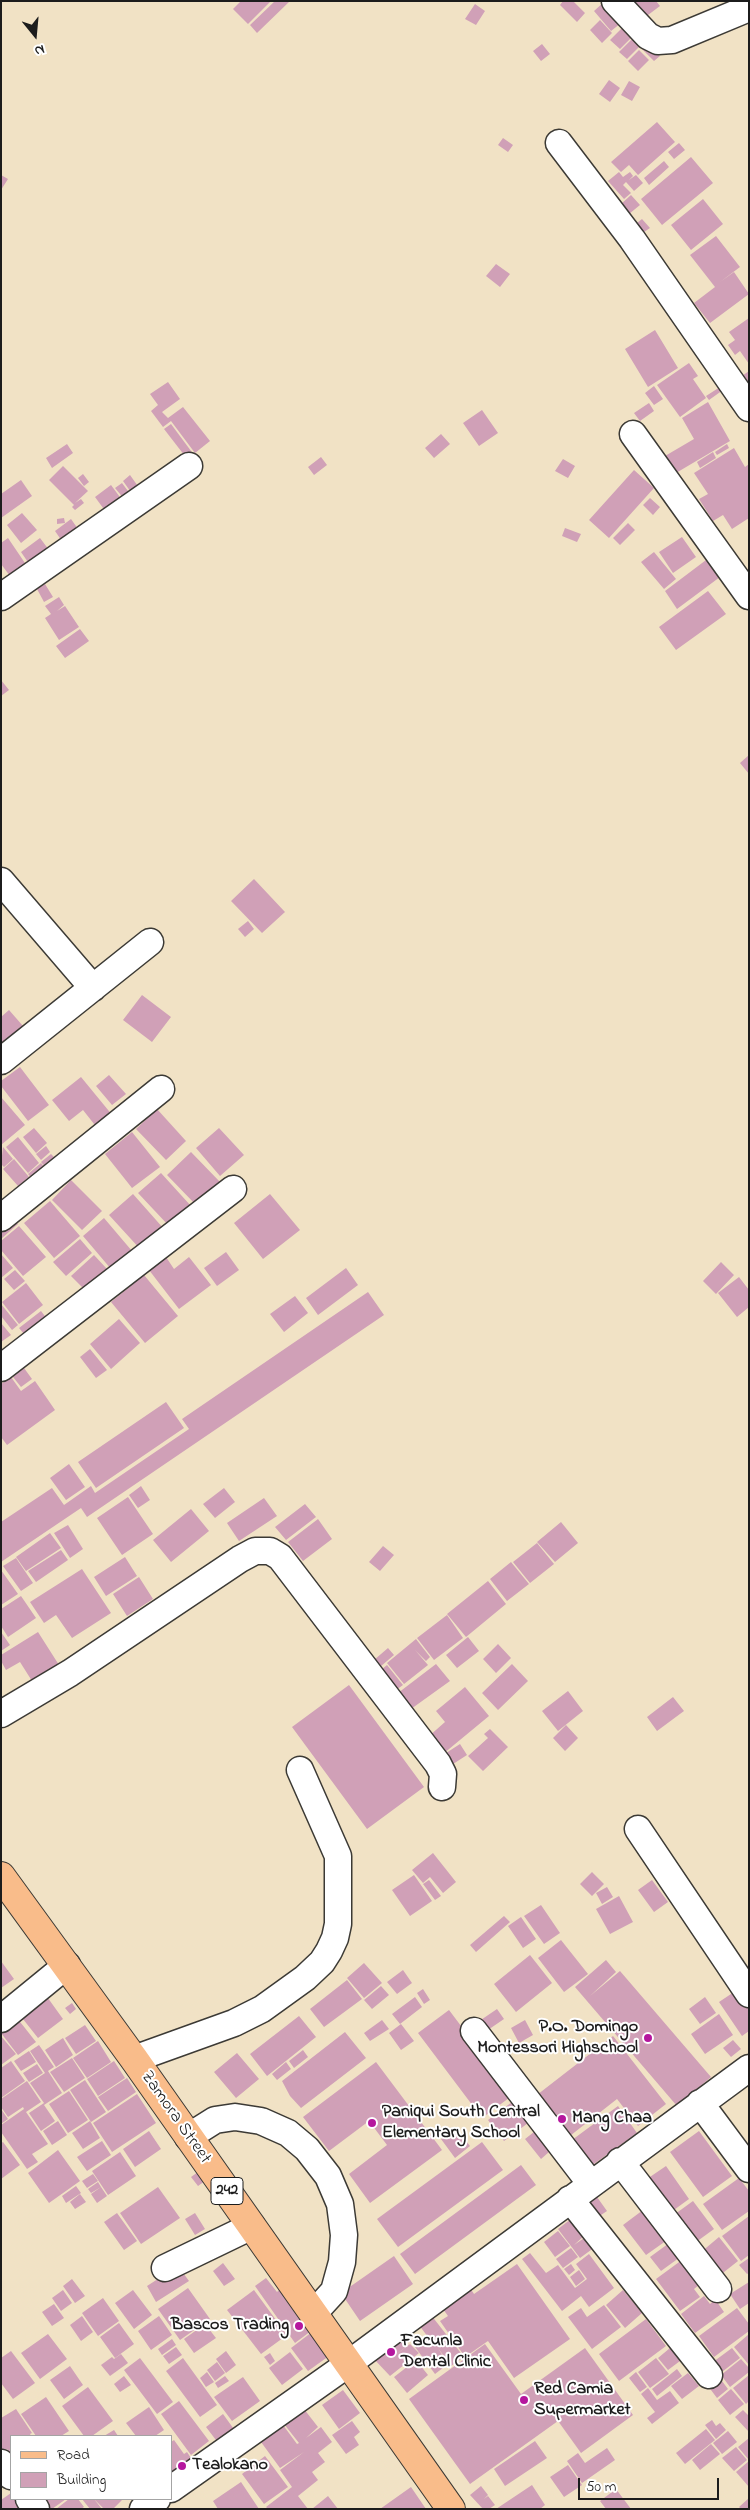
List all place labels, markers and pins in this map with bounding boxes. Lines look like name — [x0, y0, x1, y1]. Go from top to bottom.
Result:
place label: P.O. Domingo Montessori Highschool — [477, 2017, 638, 2060]
marker: P.O. Domingo Montessori Highschool — [642, 2032, 654, 2044]
place label: Paniqui South Central Elementary School — [382, 2102, 540, 2144]
place label: Mang Chaa — [572, 2108, 652, 2130]
marker: Mang Chaa — [556, 2113, 568, 2125]
marker: Paniqui South Central Elementary School — [366, 2117, 378, 2129]
place label: Bascos Trading — [171, 2315, 289, 2337]
marker: Bascos Trading — [293, 2320, 305, 2332]
place label: Facunla Dental Clinic — [401, 2331, 491, 2374]
marker: Facunla Dental Clinic — [385, 2346, 397, 2358]
place label: Red Camia Supermarket — [534, 2379, 630, 2422]
marker: Red Camia Supermarket — [518, 2394, 530, 2406]
place label: Tealokano — [192, 2455, 268, 2477]
marker: Tealokano — [176, 2460, 188, 2472]

